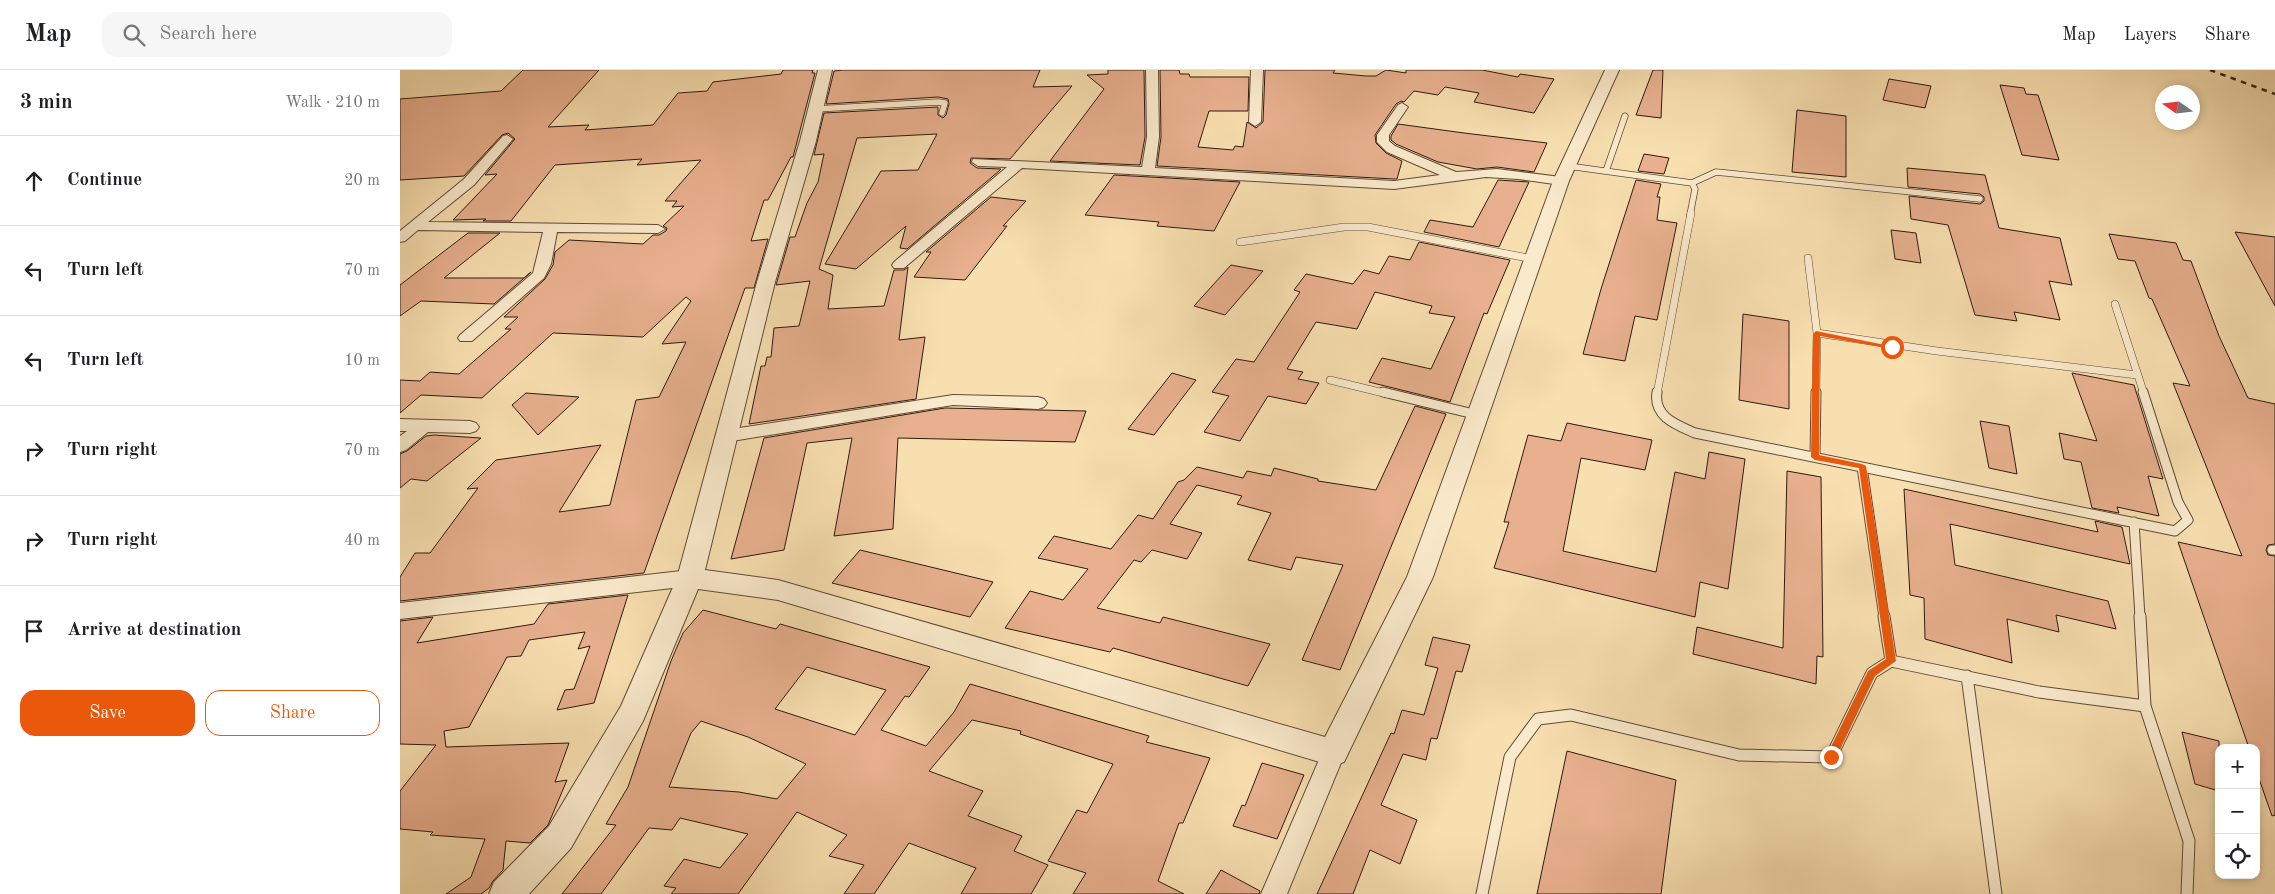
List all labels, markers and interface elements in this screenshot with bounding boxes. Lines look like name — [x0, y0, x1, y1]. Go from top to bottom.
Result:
search box — [102, 12, 452, 57]
icon: search — [120, 21, 148, 49]
text: Map — [25, 23, 72, 47]
text: Search here — [160, 25, 257, 44]
text: Map — [2062, 26, 2096, 44]
text: Layers — [2124, 26, 2176, 44]
text: Share — [2204, 26, 2250, 44]
north arrow — [2155, 85, 2200, 130]
text: 3 min — [20, 92, 73, 113]
text: Walk · 210 m — [285, 95, 380, 111]
icon: ahead — [20, 167, 48, 195]
text: Continue — [67, 171, 142, 190]
text: 20 m — [344, 173, 380, 189]
icon: left — [20, 257, 48, 285]
text: Turn left — [67, 261, 144, 280]
text: 70 m — [344, 263, 380, 279]
route start — [1881, 336, 1904, 359]
icon: left — [20, 347, 48, 375]
text: Turn left — [67, 351, 144, 370]
text: 10 m — [344, 353, 380, 369]
icon: right — [20, 437, 48, 465]
text: Turn right — [67, 441, 157, 460]
text: 70 m — [344, 443, 380, 459]
icon: right — [20, 527, 48, 555]
text: Turn right — [67, 531, 157, 550]
text: 40 m — [344, 533, 380, 549]
icon: arrive — [20, 617, 48, 645]
text: Arrive at destination — [67, 621, 241, 640]
button: Save — [20, 690, 195, 736]
button: Share — [205, 690, 380, 736]
map controls — [2215, 744, 2260, 879]
button: + — [2215, 744, 2260, 789]
route end — [1820, 746, 1843, 769]
button: − — [2215, 789, 2260, 834]
button: locate — [2215, 834, 2260, 879]

